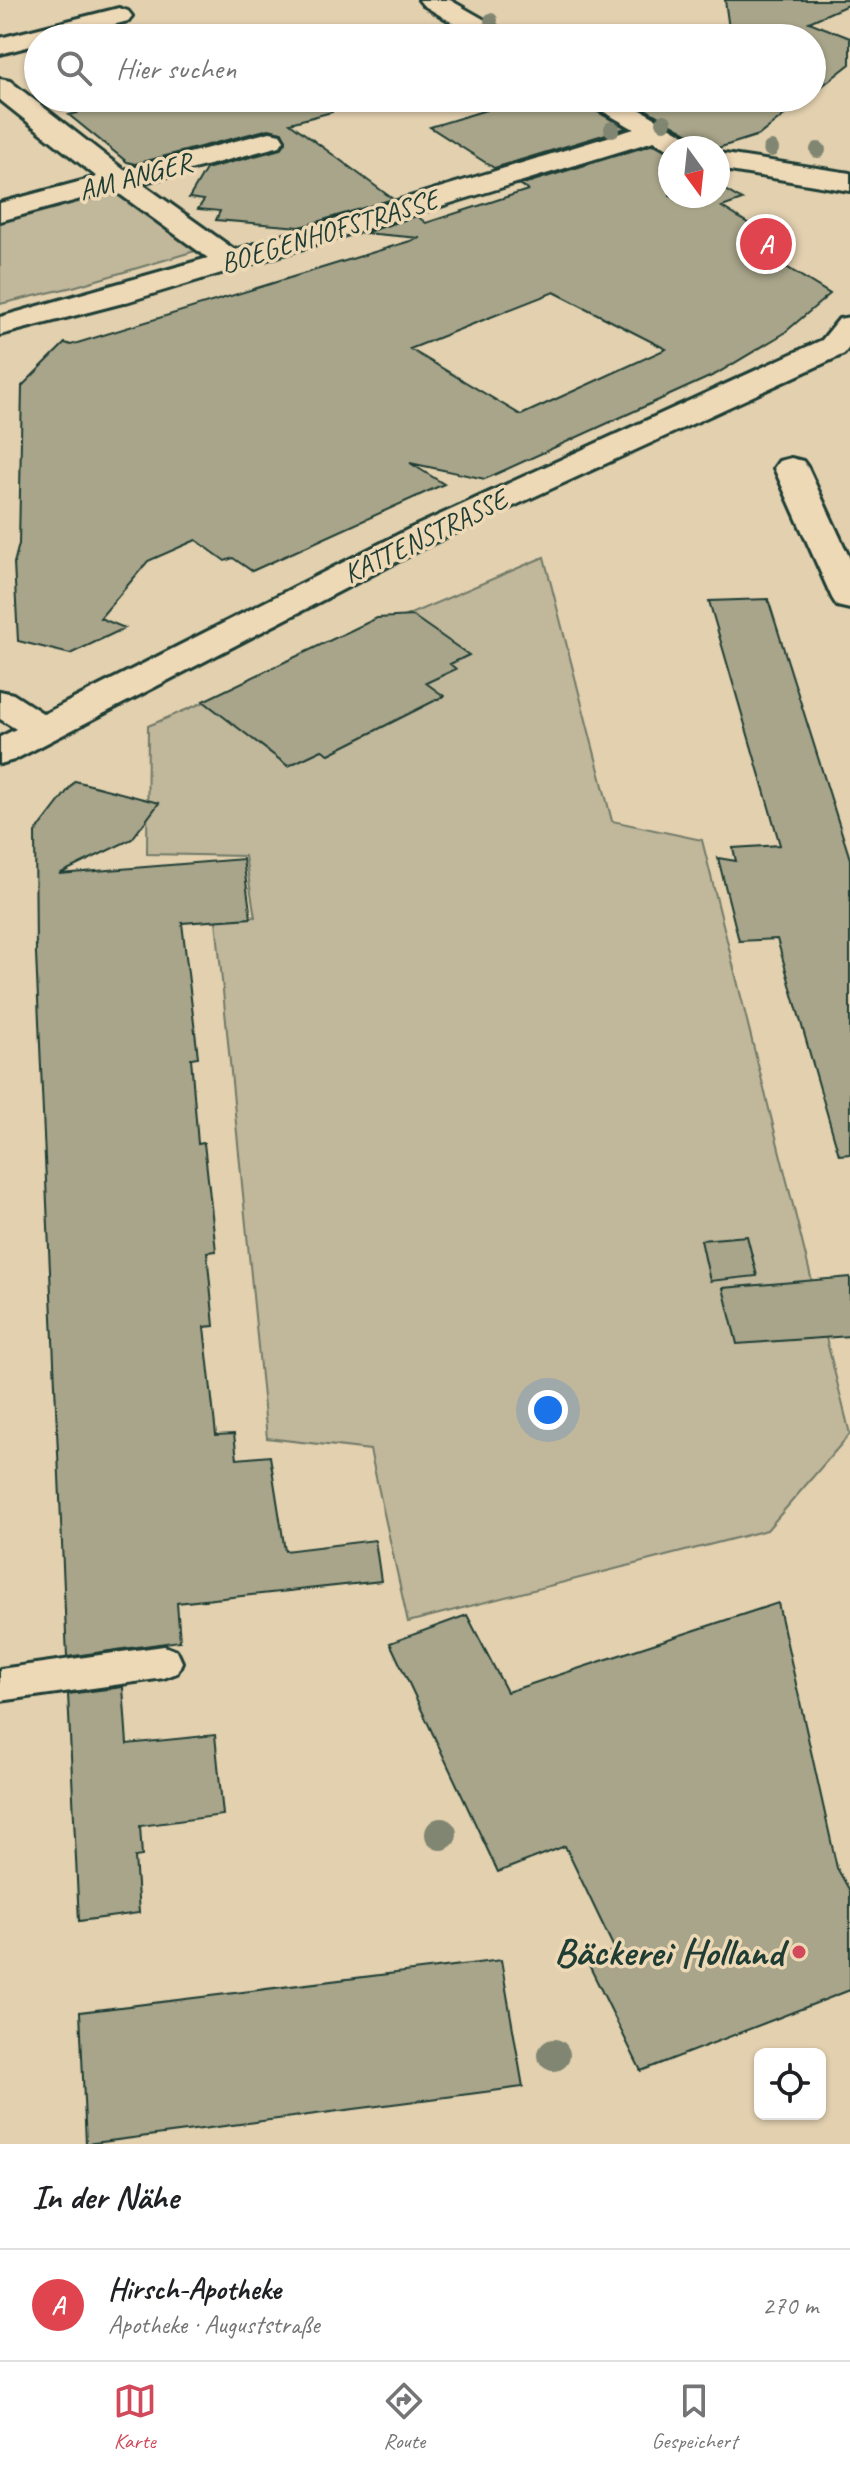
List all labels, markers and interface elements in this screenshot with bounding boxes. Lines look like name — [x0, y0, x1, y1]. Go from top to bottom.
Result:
search box — [24, 24, 826, 112]
icon: search — [52, 46, 96, 90]
text: Hier suchen — [116, 49, 236, 87]
north arrow — [658, 136, 730, 208]
street label: AM ANGER — [75, 143, 198, 208]
street label: BOEGENHOFSTRASSE — [216, 180, 445, 281]
pin: A — [740, 214, 792, 274]
street label: KATTENSTRASSE — [337, 480, 516, 591]
your location — [528, 1390, 568, 1430]
place label: Bäckerei Holland — [554, 1927, 790, 1977]
marker: Bäckerei Holland — [790, 1943, 808, 1961]
map controls — [754, 2048, 826, 2120]
button: locate — [754, 2048, 826, 2120]
text: In der Nähe — [32, 2175, 178, 2218]
text: Hirsch-Apotheke — [108, 2270, 281, 2308]
text: A — [51, 2289, 65, 2322]
text: 270 m — [762, 2289, 818, 2322]
text: Apotheke · Auguststraße — [108, 2308, 319, 2341]
tab: Karte — [113, 2379, 157, 2455]
tab: Route — [382, 2379, 426, 2455]
tab: Gespeichert — [652, 2379, 737, 2455]

